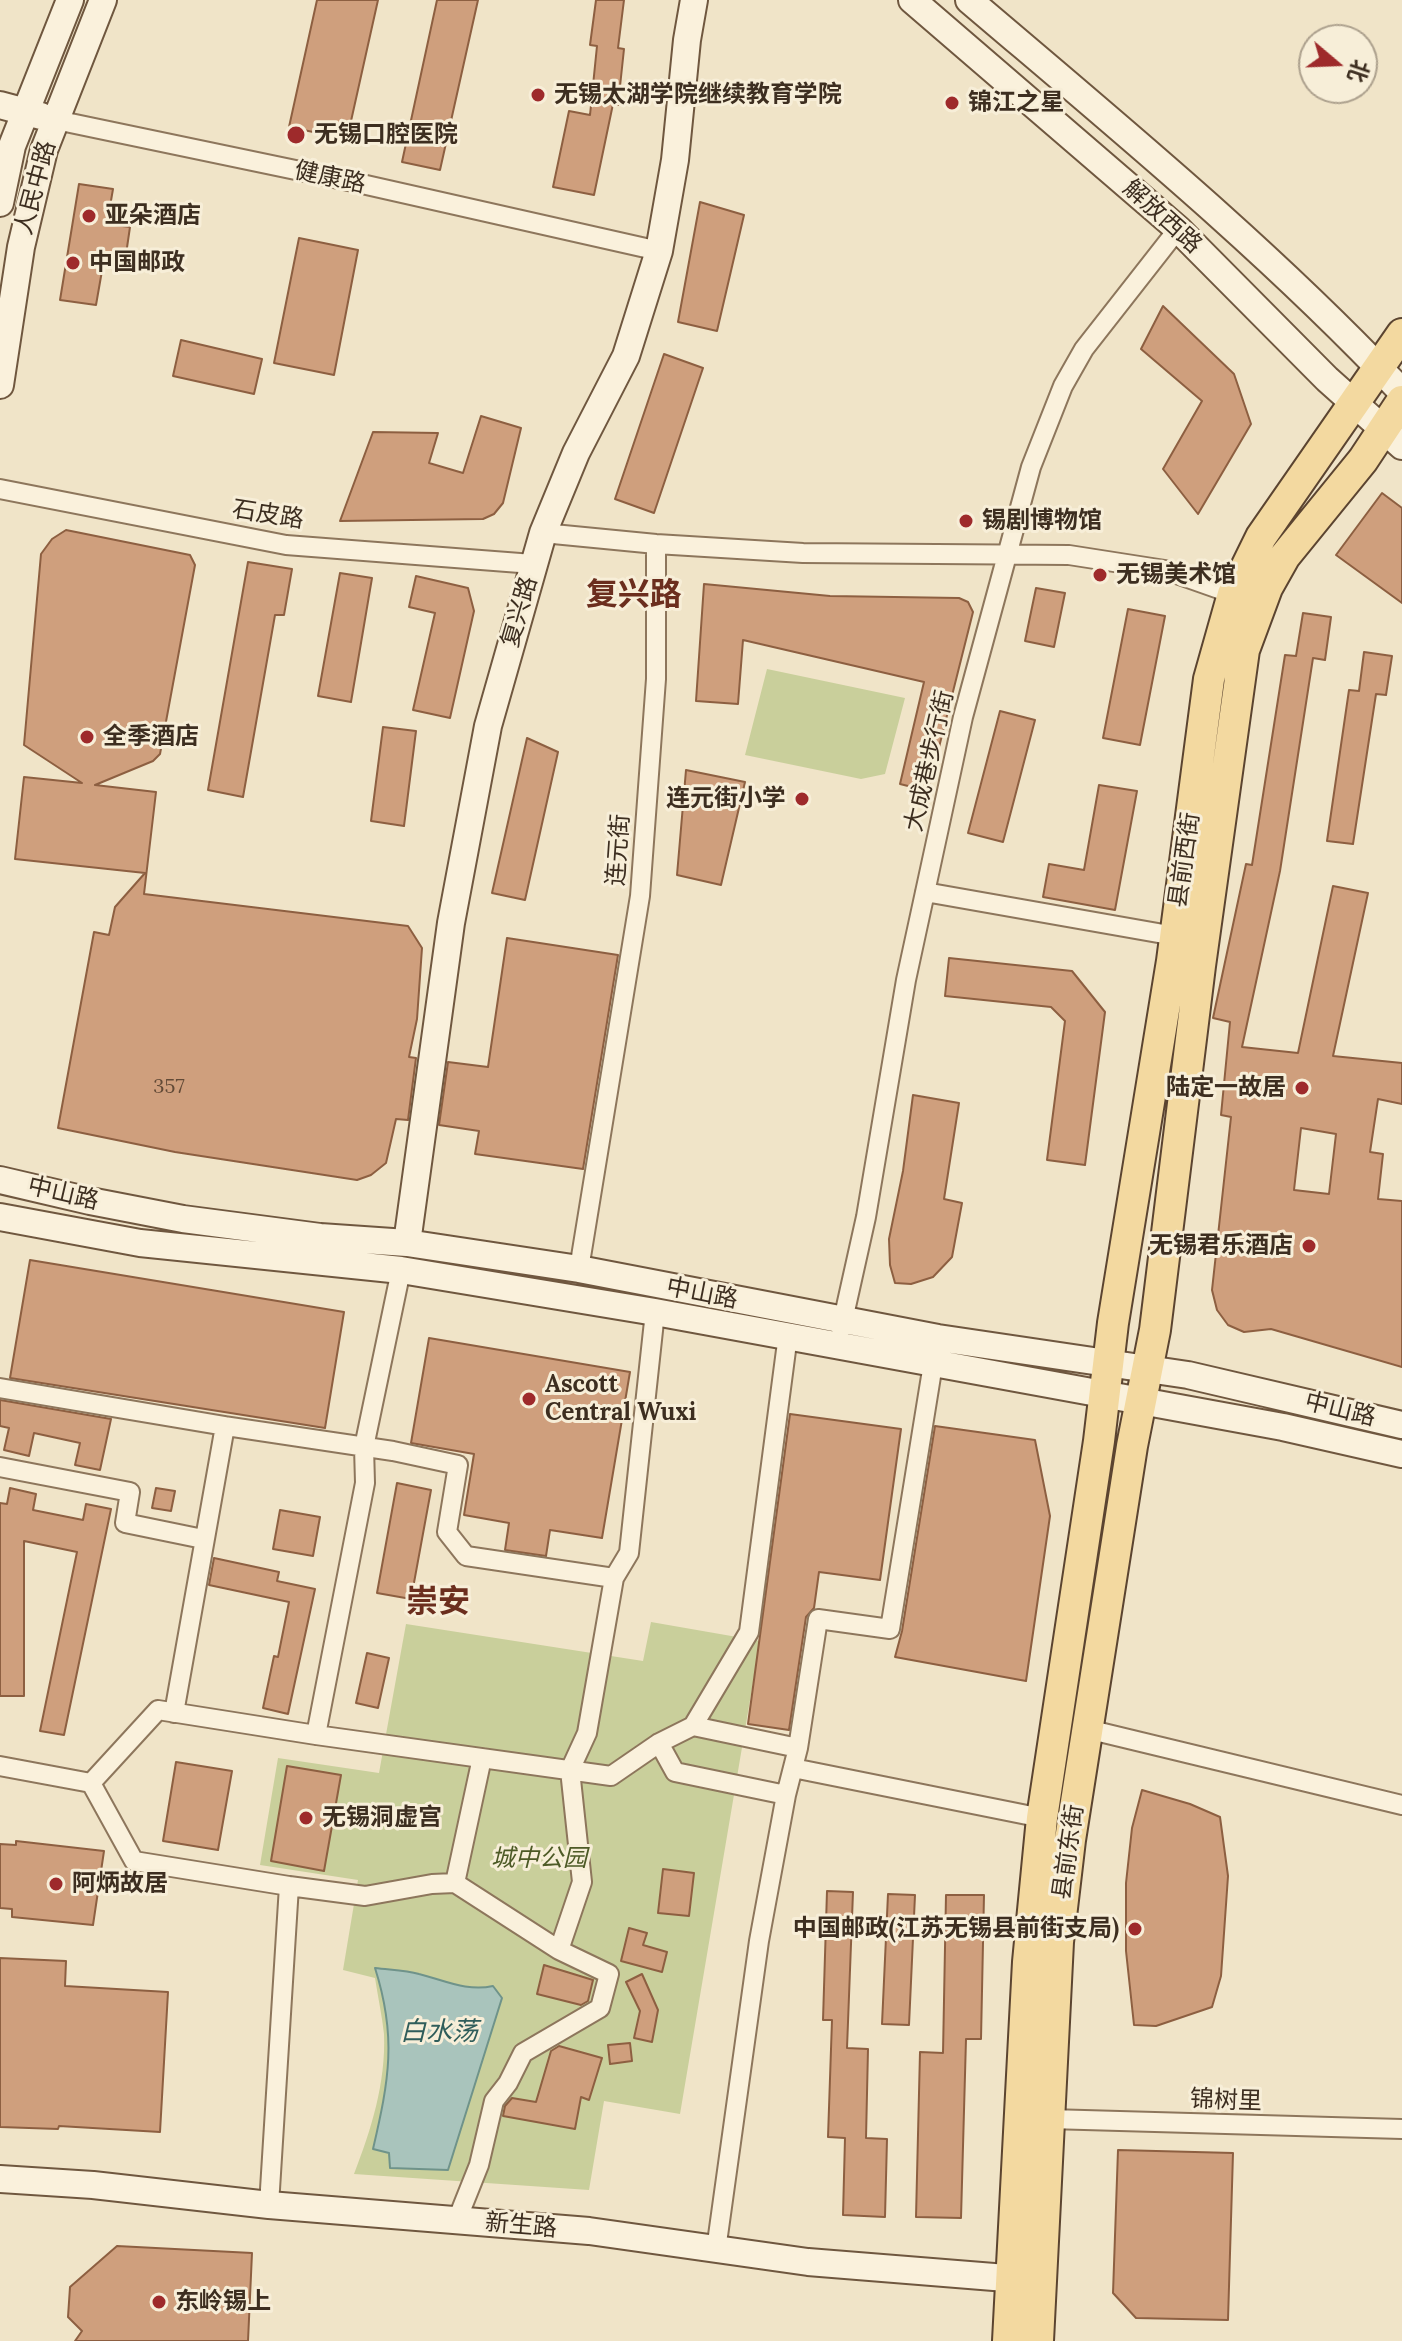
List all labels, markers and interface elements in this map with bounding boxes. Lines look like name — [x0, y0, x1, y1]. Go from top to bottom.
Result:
north arrow — [1298, 24, 1378, 104]
text: 北 — [1342, 56, 1376, 86]
place label: 无锡太湖学院继续教育学院 — [554, 81, 842, 109]
marker: 无锡太湖学院继续教育学院 — [529, 86, 547, 104]
place label: 锦江之星 — [968, 89, 1064, 117]
marker: 锦江之星 — [943, 94, 961, 112]
place label: 无锡口腔医院 — [314, 121, 458, 149]
marker: 无锡口腔医院 — [285, 124, 307, 146]
street label: 人民中路 — [10, 138, 62, 238]
street label: 健康路 — [292, 156, 368, 200]
street label: 解放西路 — [1117, 174, 1207, 260]
place label: 亚朵酒店 — [105, 202, 201, 230]
marker: 亚朵酒店 — [80, 207, 98, 225]
place label: 中国邮政 — [89, 249, 185, 277]
marker: 中国邮政 — [64, 254, 82, 272]
street label: 石皮路 — [230, 495, 306, 535]
place label: 锡剧博物馆 — [982, 507, 1102, 535]
marker: 锡剧博物馆 — [957, 512, 975, 530]
place label: 无锡美术馆 — [1116, 561, 1236, 589]
marker: 无锡美术馆 — [1091, 566, 1109, 584]
street label: 复兴路 — [496, 573, 544, 651]
district label: 复兴路 — [586, 577, 682, 615]
street label: 大成巷步行街 — [900, 688, 960, 834]
place label: 全季酒店 — [103, 723, 199, 751]
marker: 全季酒店 — [78, 728, 96, 746]
place label: 连元街小学 — [666, 785, 786, 813]
marker: 连元街小学 — [793, 790, 811, 808]
street label: 县前西街 — [1164, 810, 1206, 910]
street label: 连元街 — [602, 813, 636, 887]
place label: 陆定一故居 — [1166, 1074, 1286, 1102]
house number: 357 — [153, 1075, 185, 1099]
marker: 陆定一故居 — [1293, 1079, 1311, 1097]
street label: 中山路 — [25, 1172, 101, 1216]
place label: 无锡君乐酒店 — [1149, 1232, 1293, 1260]
marker: 无锡君乐酒店 — [1300, 1237, 1318, 1255]
street label: 中山路 — [664, 1273, 740, 1315]
place label: Ascott Central Wuxi — [545, 1371, 696, 1427]
street label: 中山路 — [1302, 1387, 1378, 1433]
marker: Ascott Central Wuxi — [520, 1390, 538, 1408]
district label: 崇安 — [406, 1584, 470, 1622]
street label: 县前东街 — [1048, 1802, 1090, 1902]
place label: 无锡洞虚宫 — [322, 1804, 442, 1832]
marker: 无锡洞虚宫 — [297, 1809, 315, 1827]
park label: 城中公园 — [491, 1845, 587, 1873]
place label: 阿炳故居 — [72, 1870, 168, 1898]
marker: 阿炳故居 — [47, 1875, 65, 1893]
place label: 中国邮政(江苏无锡县前街支局) — [793, 1915, 1119, 1943]
marker: 中国邮政(江苏无锡县前街支局) — [1126, 1920, 1144, 1938]
water label: 白水荡 — [400, 2017, 478, 2049]
street label: 锦树里 — [1190, 2085, 1262, 2117]
street label: 新生路 — [484, 2209, 558, 2243]
place label: 东岭锡上 — [175, 2288, 271, 2316]
marker: 东岭锡上 — [150, 2293, 168, 2311]

